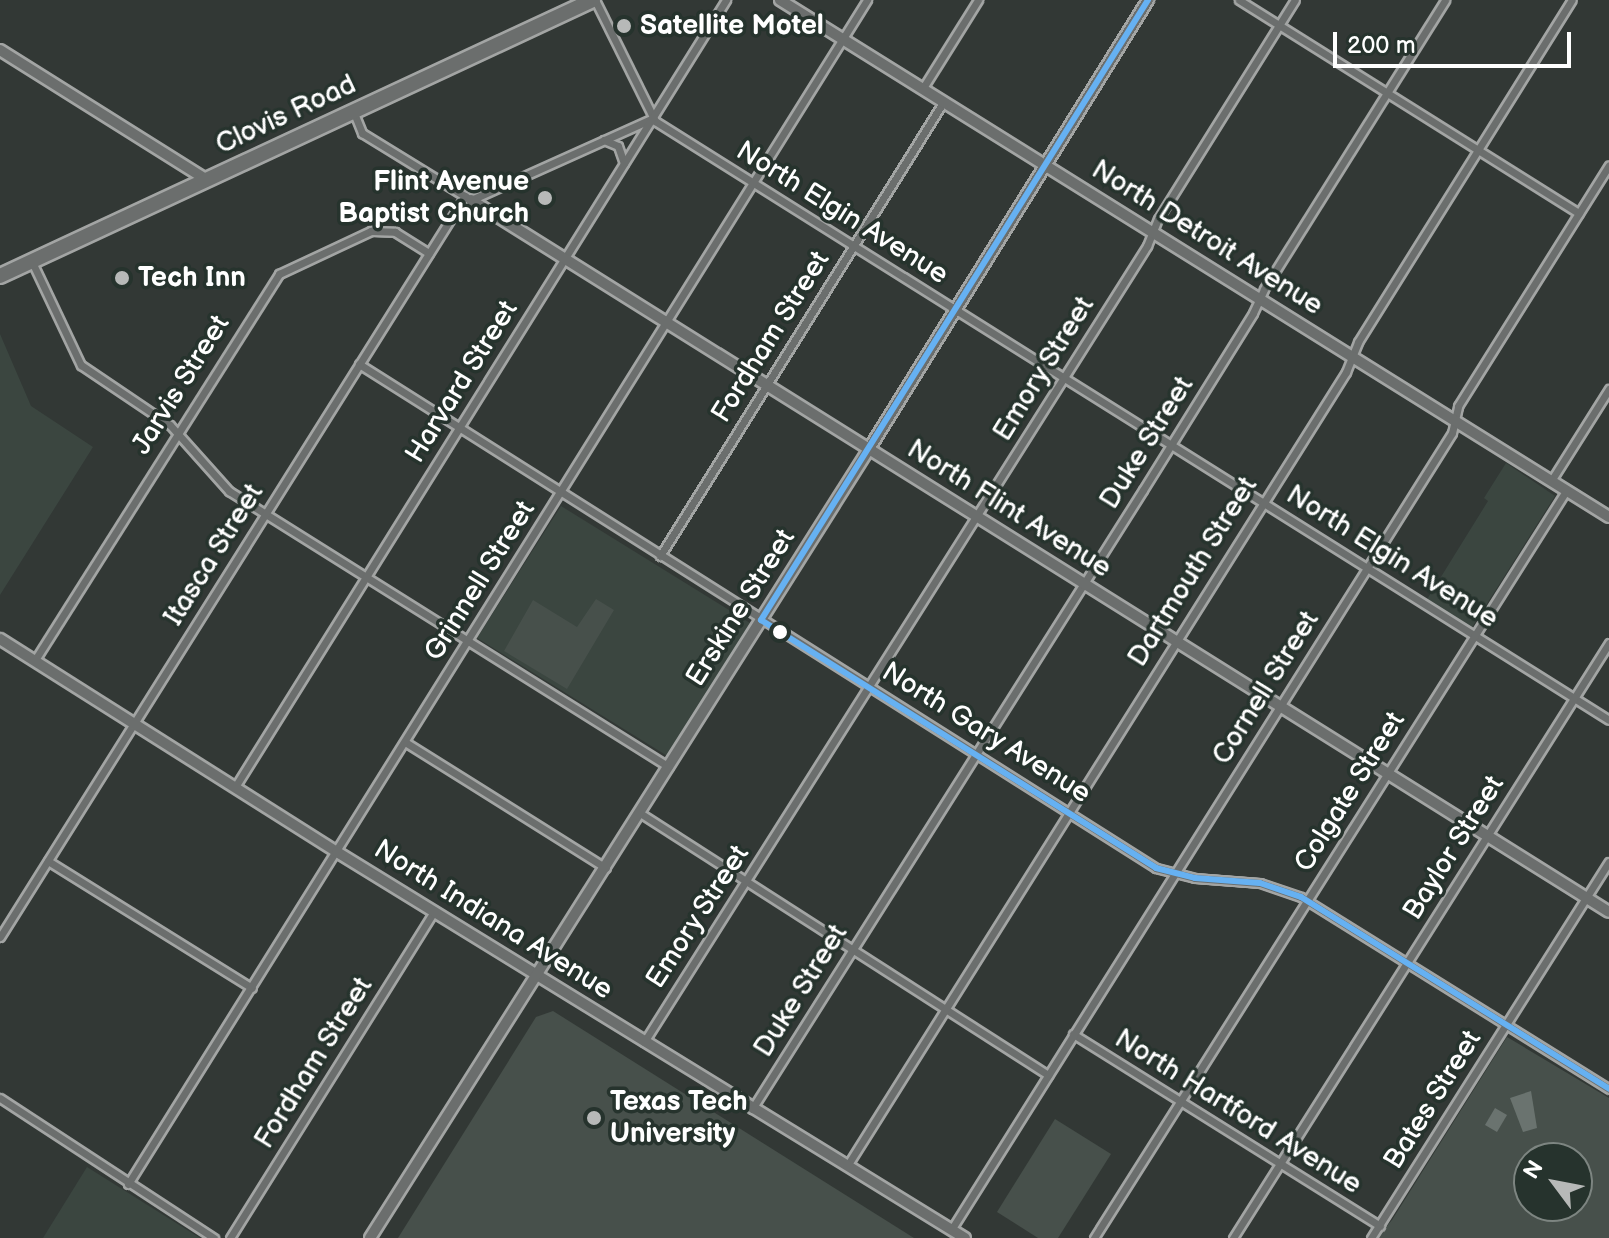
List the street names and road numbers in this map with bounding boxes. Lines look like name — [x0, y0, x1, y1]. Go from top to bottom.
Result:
street label: Clovis Road — [211, 68, 361, 162]
street label: North Elgin Avenue — [730, 134, 954, 292]
street label: North Detroit Avenue — [1085, 153, 1329, 323]
street label: Fordham Street — [705, 245, 837, 429]
street label: Emory Street — [986, 290, 1102, 448]
street label: Harvard Street — [399, 294, 525, 470]
street label: Jarvis Street — [125, 309, 237, 461]
street label: Duke Street — [1093, 370, 1201, 516]
street label: North Flint Avenue — [901, 433, 1117, 585]
street label: Dartmouth Street — [1121, 471, 1265, 673]
street label: Itasca Street — [157, 478, 271, 632]
street label: North Elgin Avenue — [1280, 478, 1504, 636]
street label: Grinnell Street — [417, 495, 543, 667]
street label: Erskine Street — [679, 523, 803, 693]
street label: Cornell Street — [1205, 605, 1327, 771]
street label: North Gary Avenue — [875, 655, 1097, 811]
street label: Colgate Street — [1287, 706, 1413, 878]
street label: Baylor Street — [1396, 769, 1512, 927]
street label: North Indiana Avenue — [367, 833, 619, 1007]
street label: Emory Street — [639, 838, 757, 996]
street label: Duke Street — [747, 918, 855, 1064]
street label: Fordham Street — [248, 971, 380, 1155]
street label: North Hartford Avenue — [1108, 1022, 1368, 1202]
street label: Bates Street — [1377, 1024, 1489, 1176]

